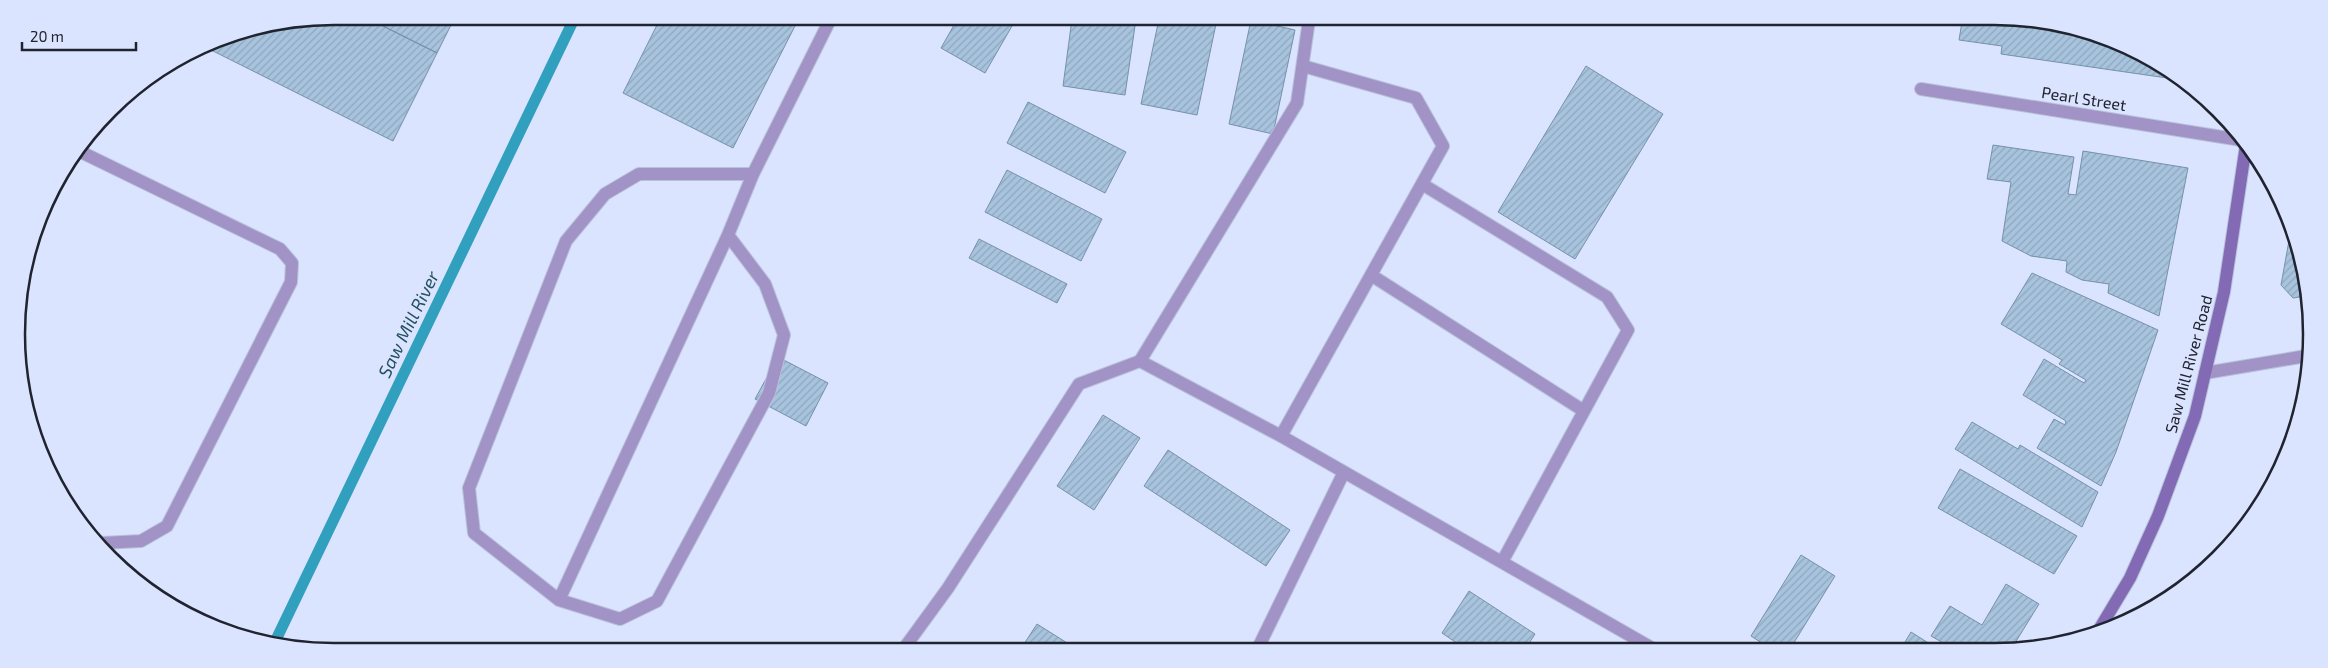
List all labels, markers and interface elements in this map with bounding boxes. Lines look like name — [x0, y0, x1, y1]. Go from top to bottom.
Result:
scale bar — [22, 20, 136, 52]
text: 20 m — [30, 27, 64, 45]
street label: Pearl Street — [2040, 82, 2128, 114]
water label: Saw Mill River — [373, 266, 444, 381]
street label: Saw Mill River Road — [2160, 293, 2216, 435]

